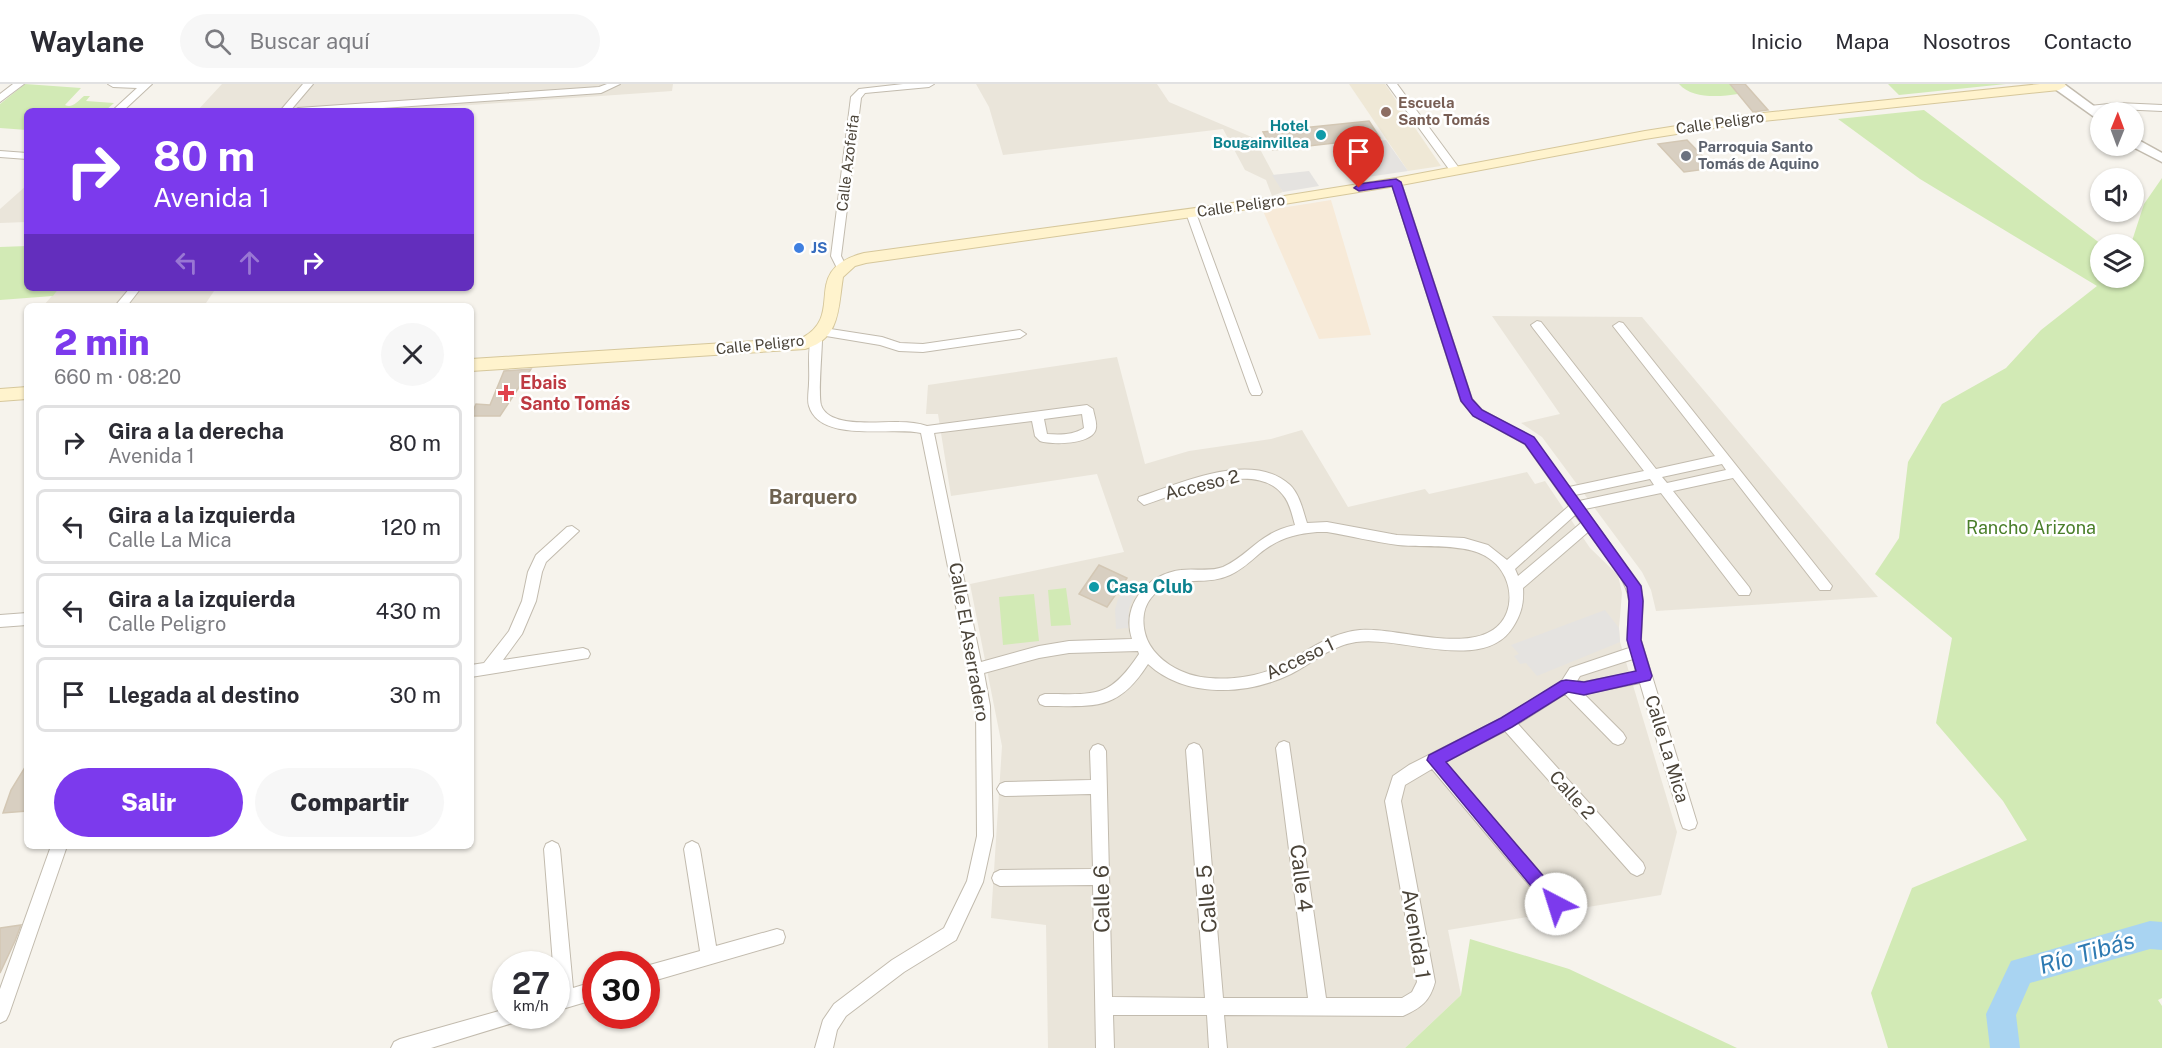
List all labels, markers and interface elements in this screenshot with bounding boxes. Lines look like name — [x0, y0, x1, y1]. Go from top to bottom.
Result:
search box — [180, 14, 600, 68]
text: Waylane — [30, 25, 144, 58]
icon: search — [201, 25, 234, 58]
text: Buscar aquí — [249, 28, 370, 54]
text: Inicio — [1751, 29, 1802, 54]
text: Mapa — [1835, 29, 1889, 54]
text: Nosotros — [1922, 29, 2011, 54]
text: Contacto — [2044, 29, 2132, 54]
place label: Escuela Santo Tomás — [1398, 94, 1490, 128]
north arrow — [2090, 102, 2144, 156]
map controls — [2090, 102, 2144, 288]
marker: Escuela Santo Tomás — [1379, 105, 1393, 119]
street label: Calle Peligro — [1675, 108, 1765, 137]
street label: Calle Azofeifa — [833, 114, 862, 212]
place label: Hotel Bougainvillea — [1213, 117, 1309, 151]
pin — [1333, 126, 1384, 188]
marker: Hotel Bougainvillea — [1314, 128, 1328, 142]
text: 80 m — [153, 131, 255, 180]
icon: right — [54, 132, 132, 210]
icon: arrive — [1342, 135, 1375, 168]
place label: Parroquia Santo Tomás de Aquino — [1698, 138, 1819, 172]
marker: Parroquia Santo Tomás de Aquino — [1679, 149, 1693, 163]
button: sound — [2090, 168, 2144, 222]
text: Avenida 1 — [153, 181, 270, 213]
street label: Calle Peligro — [1196, 191, 1286, 220]
button: layers — [2090, 234, 2144, 288]
place label: JS — [811, 239, 827, 256]
marker: JS — [792, 241, 806, 255]
icon: left — [170, 246, 203, 279]
icon: ahead — [233, 246, 266, 279]
icon: right — [296, 246, 329, 279]
text: 2 min — [54, 321, 150, 363]
button: close — [381, 323, 444, 386]
street label: Calle Peligro — [715, 331, 805, 358]
text: 660 m · 08:20 — [54, 365, 181, 389]
place label: Ebais Santo Tomás — [520, 372, 630, 414]
marker: Ebais Santo Tomás — [497, 384, 515, 402]
text: Gira a la derecha — [108, 418, 284, 444]
icon: right — [57, 426, 90, 459]
text: 80 m — [389, 430, 441, 456]
text: Avenida 1 — [108, 444, 195, 468]
street label: Acceso 2 — [1162, 465, 1241, 504]
district label: Barquero — [769, 485, 857, 509]
text: Gira a la izquierda — [108, 502, 295, 528]
icon: left — [57, 510, 90, 543]
text: 120 m — [381, 514, 441, 540]
park label: Rancho Arizona — [1966, 517, 2096, 538]
text: Calle La Mica — [108, 528, 232, 552]
street label: Calle El Aserradero — [945, 561, 994, 723]
place label: Casa Club — [1106, 576, 1193, 597]
marker: Casa Club — [1087, 580, 1101, 594]
text: Gira a la izquierda — [108, 586, 295, 612]
icon: left — [57, 594, 90, 627]
text: 430 m — [376, 598, 441, 624]
text: Calle Peligro — [108, 612, 226, 636]
street label: Acceso 1 — [1262, 634, 1337, 683]
icon: arrive — [57, 678, 90, 711]
text: Llegada al destino — [108, 682, 299, 708]
text: 30 m — [389, 682, 441, 708]
street label: Calle La Mica — [1641, 693, 1694, 805]
street label: Calle 2 — [1545, 766, 1599, 823]
button: Salir — [54, 768, 243, 837]
button: Compartir — [255, 768, 444, 837]
street label: Calle 4 — [1285, 843, 1318, 913]
street label: Calle 5 — [1191, 864, 1222, 934]
street label: Calle 6 — [1088, 865, 1115, 933]
position arrow — [1524, 872, 1588, 936]
street label: Avenida 1 — [1397, 887, 1436, 981]
water label: Río Tibás — [2036, 925, 2138, 979]
speed limit sign: 30 — [582, 951, 660, 1029]
text: 27 — [512, 965, 550, 1001]
text: km/h — [513, 997, 549, 1014]

